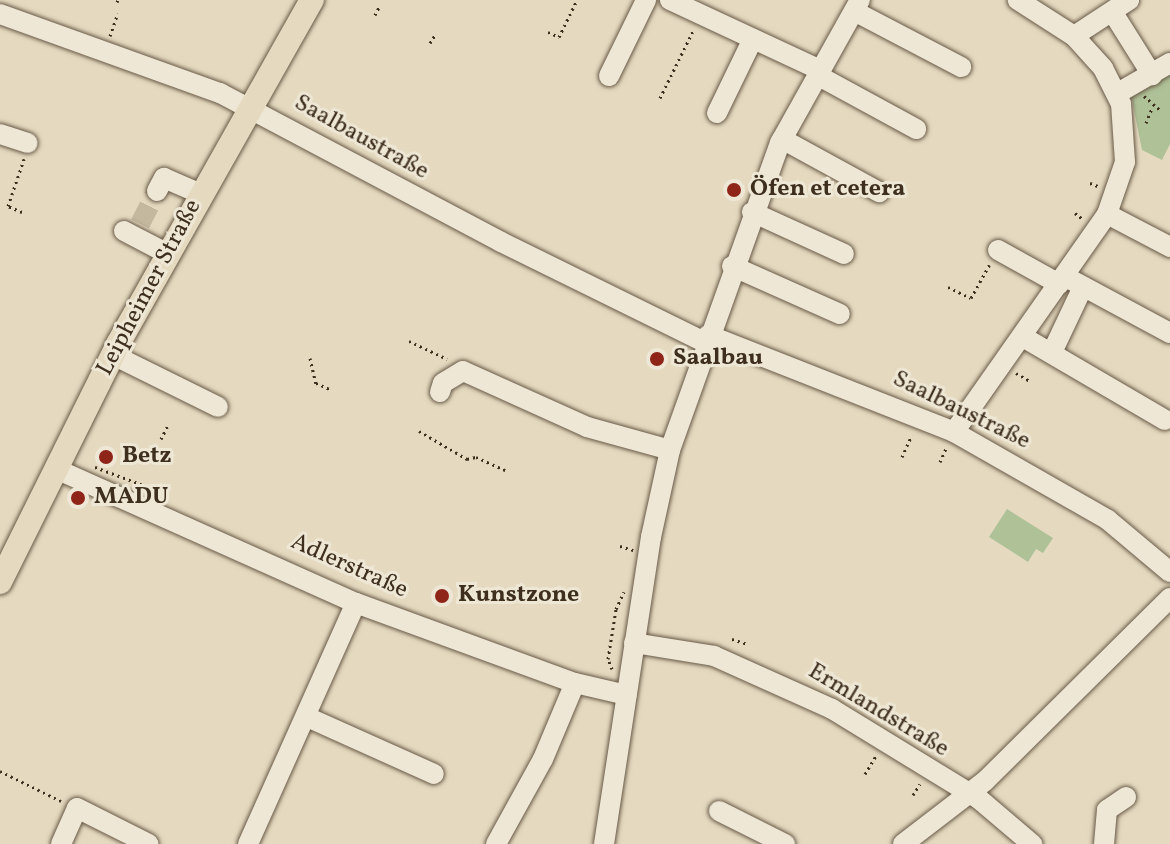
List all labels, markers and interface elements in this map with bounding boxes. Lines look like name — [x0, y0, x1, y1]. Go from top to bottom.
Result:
street label: Saalbaustraße — [289, 89, 433, 187]
place label: Öfen et cetera — [750, 176, 905, 204]
marker: Öfen et cetera — [725, 181, 743, 199]
street label: Leipheimer Straße — [91, 195, 209, 381]
place label: Saalbau — [673, 345, 763, 373]
marker: Saalbau — [648, 350, 666, 368]
street label: Saalbaustraße — [888, 365, 1034, 457]
place label: Betz — [122, 443, 172, 471]
marker: Betz — [97, 448, 115, 466]
place label: MADU — [94, 484, 168, 512]
marker: MADU — [69, 489, 87, 507]
street label: Adlerstraße — [286, 528, 412, 606]
place label: Kunstzone — [458, 582, 579, 610]
marker: Kunstzone — [433, 587, 451, 605]
street label: Ermlandstraße — [802, 658, 954, 764]

